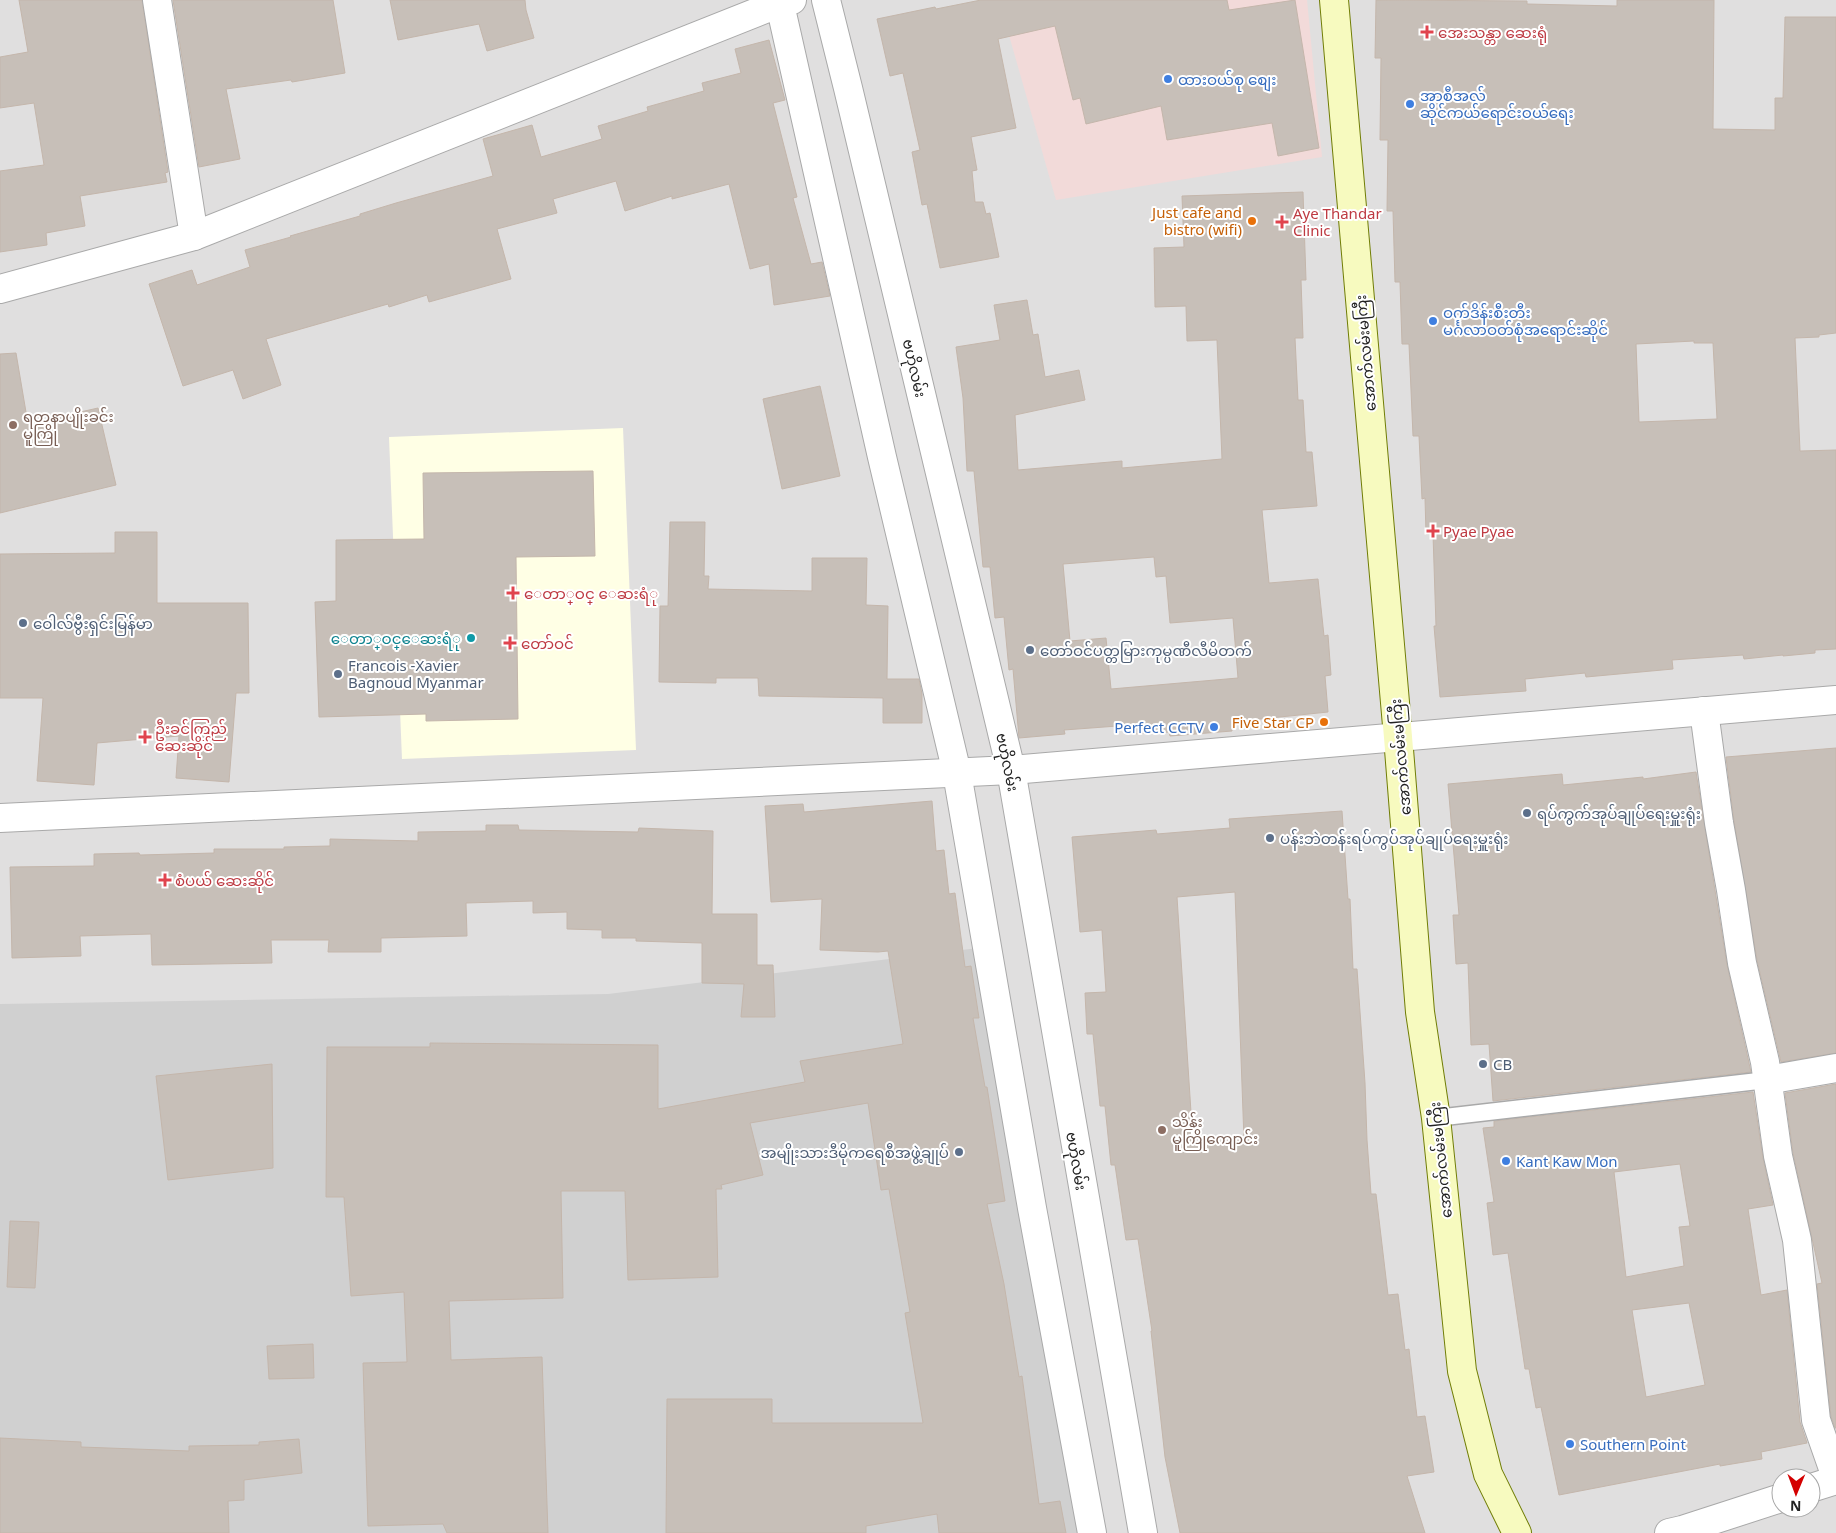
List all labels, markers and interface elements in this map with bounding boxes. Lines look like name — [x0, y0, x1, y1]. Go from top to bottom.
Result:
place label: အေးသန္တာ ဆေးရုံ — [1438, 22, 1547, 45]
marker: အေးသန္တာ ဆေးရုံ — [1420, 25, 1434, 39]
place label: ထားဝယ်စု စျေး — [1178, 69, 1276, 92]
marker: ထားဝယ်စု စျေး — [1162, 73, 1174, 85]
place label: အာစီအလ် ဆိုင်ကယ်ရောင်းဝယ်ရေး — [1420, 85, 1574, 125]
marker: အာစီအလ် ဆိုင်ကယ်ရောင်းဝယ်ရေး — [1404, 98, 1416, 110]
place label: Just cafe and bistro (wifi) — [1150, 202, 1242, 239]
place label: Aye Thandar Clinic — [1293, 203, 1382, 240]
marker: Just cafe and bistro (wifi) — [1246, 215, 1258, 227]
marker: Aye Thandar Clinic — [1275, 215, 1289, 229]
street label: အောက်လမ်းမကြီး — [1350, 294, 1383, 412]
place label: ဝက်ဒိန်းစီးတီး မင်္ဂလာဝတ်စုံအရောင်းဆိုင် — [1443, 302, 1608, 342]
marker: ဝက်ဒိန်းစီးတီး မင်္ဂလာဝတ်စုံအရောင်းဆိုင် — [1427, 315, 1439, 327]
street label: ဗဟိုလမ်း — [896, 337, 931, 400]
place label: ရတနာပျိုးခင်း မူကြို — [23, 406, 114, 446]
marker: ရတနာပျိုးခင်း မူကြို — [7, 419, 19, 431]
place label: Pyae Pyae — [1443, 521, 1514, 541]
marker: Pyae Pyae — [1427, 525, 1439, 537]
place label: ေတာ္ဝင္ ေဆးရံု — [524, 583, 658, 606]
marker: ေတာ္ဝင္ ေဆးရံု — [506, 586, 520, 600]
place label: ဝေါလ်ဗွီးရှင်းမြန်မာ — [33, 613, 153, 636]
marker: ဝေါလ်ဗွီးရှင်းမြန်မာ — [17, 617, 29, 629]
place label: ေတာ္ဝင္ေဆးရံု — [331, 628, 461, 651]
marker: ေတာ္ဝင္ေဆးရံု — [465, 632, 477, 644]
place label: တော်ဝင် — [521, 633, 574, 653]
marker: တော်ဝင် — [503, 636, 517, 650]
place label: တော်ဝင်ပတ္တမြားကုမ္ပဏီလီမိတက် — [1040, 640, 1252, 663]
marker: တော်ဝင်ပတ္တမြားကုမ္ပဏီလီမိတက် — [1024, 644, 1036, 656]
place label: Francois -Xavier Bagnoud Myanmar — [348, 655, 484, 692]
marker: Francois -Xavier Bagnoud Myanmar — [332, 668, 344, 680]
street label: အောက်လမ်းမကြီး — [1385, 698, 1418, 816]
place label: Five Star CP — [1232, 712, 1314, 732]
marker: Five Star CP — [1318, 716, 1330, 728]
place label: Perfect CCTV — [1114, 717, 1204, 737]
place label: ဦးခင်ကြည် ဆေးဆိုင် — [155, 718, 227, 758]
marker: Perfect CCTV — [1208, 721, 1220, 733]
marker: ဦးခင်ကြည် ဆေးဆိုင် — [139, 731, 151, 743]
street label: ဗဟိုလမ်း — [989, 731, 1024, 794]
place label: ရပ်ကွက်အုပ်ချုပ်ရေးမှူးရုံး — [1537, 803, 1701, 826]
marker: ရပ်ကွက်အုပ်ချုပ်ရေးမှူးရုံး — [1521, 807, 1533, 819]
place label: ပန်းဘဲတန်းရပ်ကွပ်အုပ်ချုပ်ရေးမှူးရုံး — [1280, 828, 1509, 851]
marker: ပန်းဘဲတန်းရပ်ကွပ်အုပ်ချုပ်ရေးမှူးရုံး — [1264, 832, 1276, 844]
place label: စံပယ် ဆေးဆိုင် — [175, 870, 274, 893]
marker: စံပယ် ဆေးဆိုင် — [159, 874, 171, 886]
place label: CB — [1493, 1054, 1512, 1074]
marker: CB — [1477, 1058, 1489, 1070]
street label: အောက်လမ်းမကြီး — [1424, 1101, 1459, 1219]
place label: သိန်း မူကြိုကျောင်း — [1172, 1111, 1258, 1151]
marker: သိန်း မူကြိုကျောင်း — [1156, 1124, 1168, 1136]
street label: ဗဟိုလမ်း — [1059, 1130, 1092, 1192]
place label: အမျိုးသားဒီမိုကရေစီအဖွဲ့ချုပ် — [760, 1142, 949, 1165]
marker: အမျိုးသားဒီမိုကရေစီအဖွဲ့ချုပ် — [953, 1146, 965, 1158]
place label: Kant Kaw Mon — [1516, 1151, 1618, 1171]
marker: Kant Kaw Mon — [1500, 1155, 1512, 1167]
place label: Southern Point — [1580, 1434, 1686, 1454]
marker: Southern Point — [1564, 1438, 1576, 1450]
north arrow — [1771, 1468, 1821, 1518]
text: N — [1790, 1497, 1802, 1516]

